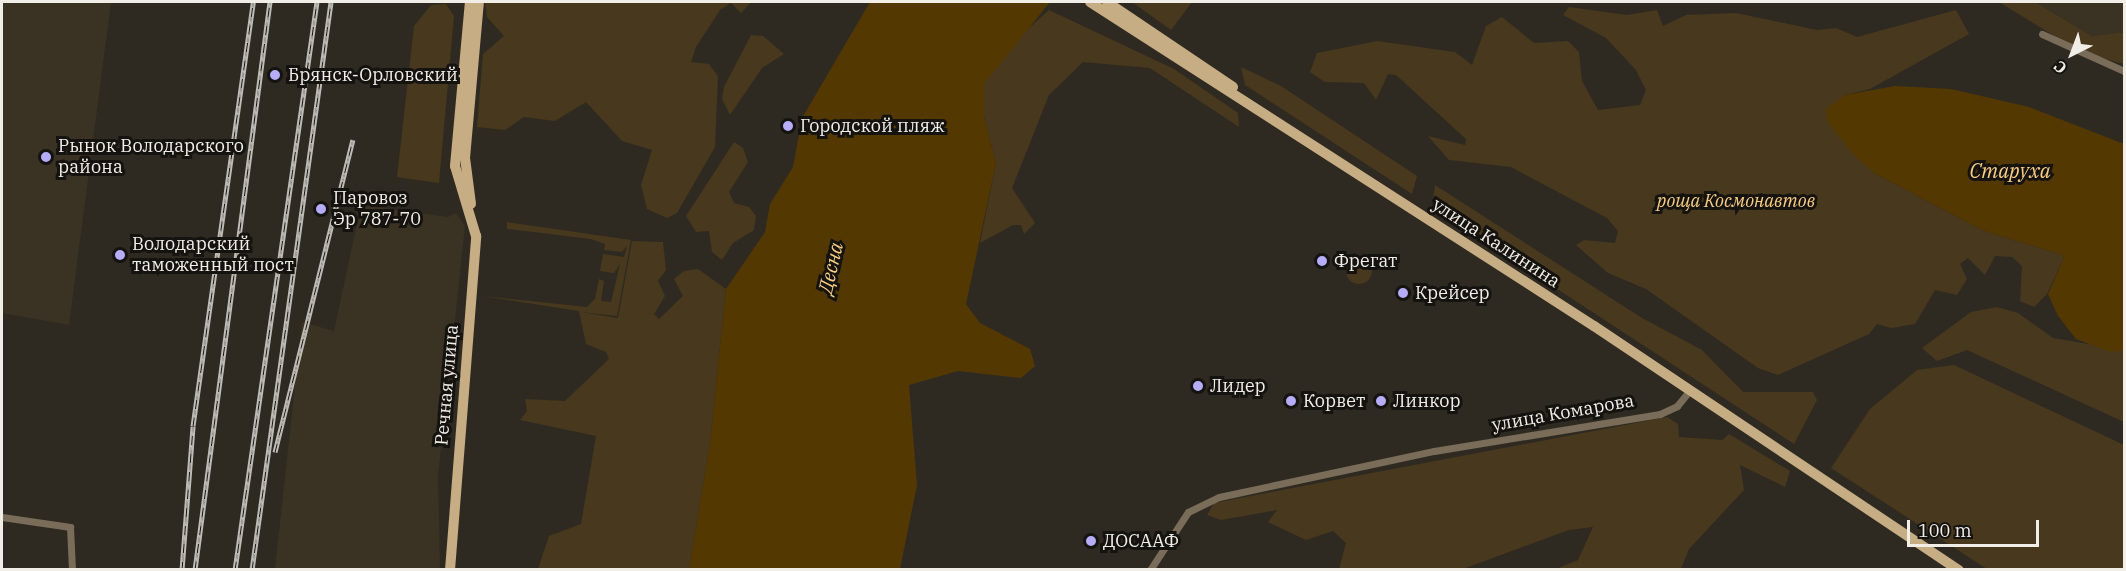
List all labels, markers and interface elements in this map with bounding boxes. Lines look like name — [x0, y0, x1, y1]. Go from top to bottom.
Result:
north arrow — [2042, 24, 2102, 84]
text: С — [2049, 56, 2071, 78]
place label: Брянск-Орловский — [288, 64, 458, 86]
marker: Брянск-Орловский — [266, 66, 284, 84]
place label: Городской пляж — [800, 115, 945, 137]
marker: Городской пляж — [781, 119, 795, 133]
place label: Рынок Володарского района — [58, 136, 244, 178]
marker: Рынок Володарского района — [39, 150, 53, 164]
water label: Старуха — [1969, 158, 2051, 182]
place label: Паровоз Эр 787-70 — [333, 188, 421, 230]
park label: роща Космонавтов — [1657, 190, 1815, 212]
street label: улица Калинина — [1428, 194, 1564, 292]
marker: Паровоз Эр 787-70 — [314, 202, 328, 216]
place label: Володарский таможенный пост — [132, 234, 294, 276]
water label: Десна — [812, 240, 848, 296]
marker: Володарский таможенный пост — [113, 248, 127, 262]
place label: Фрегат — [1334, 250, 1397, 272]
marker: Фрегат — [1315, 254, 1329, 268]
place label: Крейсер — [1415, 282, 1490, 304]
marker: Крейсер — [1396, 286, 1410, 300]
street label: Речная улица — [431, 324, 463, 446]
place label: Лидер — [1210, 375, 1266, 397]
marker: Лидер — [1191, 379, 1205, 393]
place label: Корвет — [1303, 390, 1365, 412]
place label: Линкор — [1393, 390, 1460, 412]
street label: улица Комарова — [1490, 390, 1636, 436]
marker: Корвет — [1284, 394, 1298, 408]
marker: Линкор — [1374, 394, 1388, 408]
scale bar — [1910, 508, 2042, 546]
text: 100 m — [1918, 519, 1972, 542]
place label: ДОСААФ — [1103, 530, 1179, 552]
marker: ДОСААФ — [1084, 534, 1098, 548]

